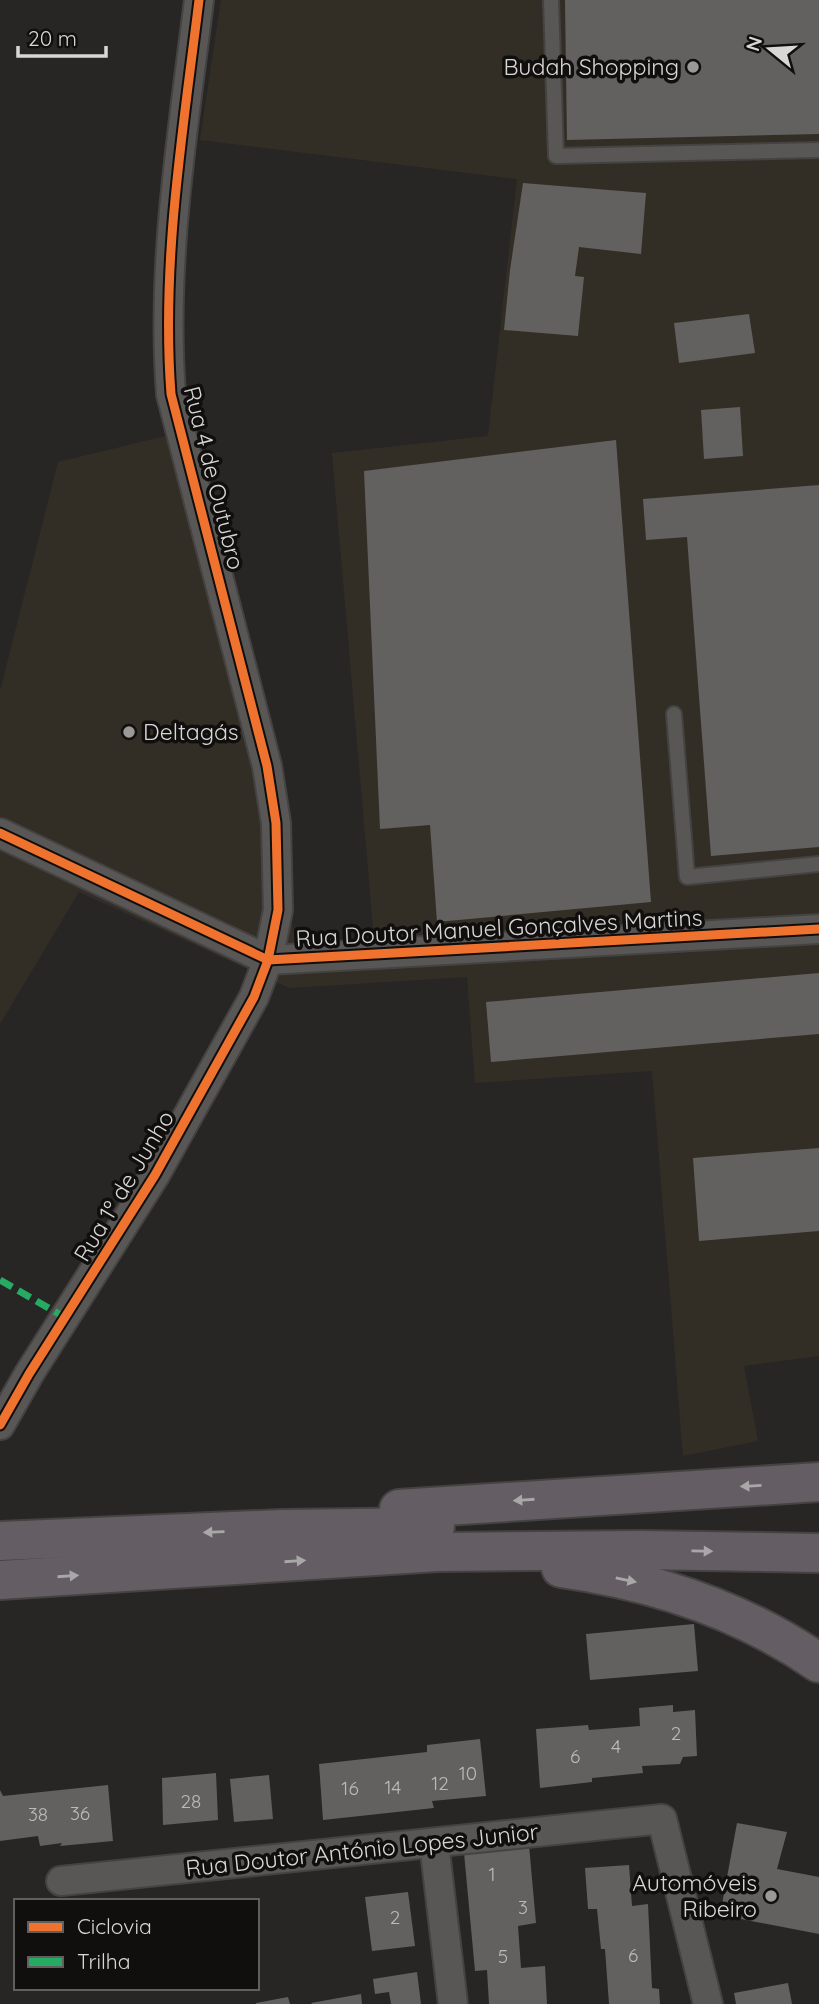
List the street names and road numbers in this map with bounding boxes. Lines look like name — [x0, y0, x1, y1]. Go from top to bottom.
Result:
street label: Rua 4 de Outubro — [178, 383, 251, 573]
street label: Rua Doutor Manuel Gonçalves Martins — [295, 902, 703, 953]
street label: Rua 1º de Junho — [67, 1105, 180, 1267]
street label: Rua Doutor António Lopes Junior — [184, 1817, 540, 1882]

